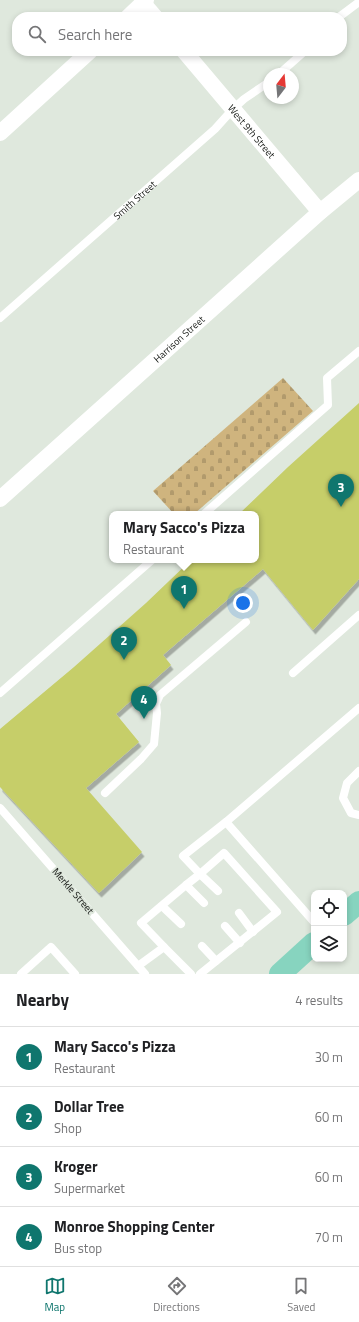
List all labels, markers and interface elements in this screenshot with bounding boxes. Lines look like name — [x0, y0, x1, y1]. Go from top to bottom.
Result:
search box — [12, 12, 347, 56]
icon: search — [26, 23, 48, 45]
text: Search here — [58, 23, 132, 46]
north arrow — [263, 68, 299, 104]
street label: West 9th Street — [225, 101, 279, 162]
street label: Smith Street — [110, 176, 160, 223]
street label: Harrison Street — [150, 311, 208, 366]
pin: 3 — [328, 474, 354, 507]
popup — [109, 511, 259, 563]
text: Mary Sacco's Pizza — [123, 516, 245, 539]
text: Restaurant — [123, 539, 184, 559]
pin: 1 — [171, 576, 197, 609]
your location — [233, 593, 253, 613]
pin: 2 — [111, 627, 137, 660]
pin: 4 — [131, 686, 157, 719]
street label: Merkle Street — [49, 865, 98, 918]
map controls — [311, 890, 347, 962]
button: locate — [311, 890, 347, 926]
button: layers — [311, 926, 347, 962]
text: Nearby — [16, 987, 69, 1013]
text: 4 results — [295, 990, 343, 1010]
text: Mary Sacco's Pizza — [54, 1035, 176, 1058]
text: 1 — [25, 1047, 33, 1067]
text: 30 m — [315, 1047, 343, 1067]
text: Restaurant — [54, 1058, 115, 1078]
text: Dollar Tree — [54, 1095, 124, 1118]
text: 2 — [25, 1107, 33, 1127]
text: 60 m — [315, 1107, 343, 1127]
text: Shop — [54, 1118, 82, 1138]
text: Kroger — [54, 1155, 98, 1178]
text: 3 — [25, 1167, 33, 1187]
text: 60 m — [315, 1167, 343, 1187]
text: Supermarket — [54, 1178, 125, 1198]
text: Monroe Shopping Center — [54, 1215, 214, 1238]
text: 4 — [25, 1227, 33, 1247]
text: 70 m — [315, 1227, 343, 1247]
text: Bus stop — [54, 1238, 102, 1258]
tab: Map — [44, 1275, 66, 1315]
tab: Directions — [153, 1275, 200, 1315]
tab: Saved — [287, 1275, 315, 1315]

